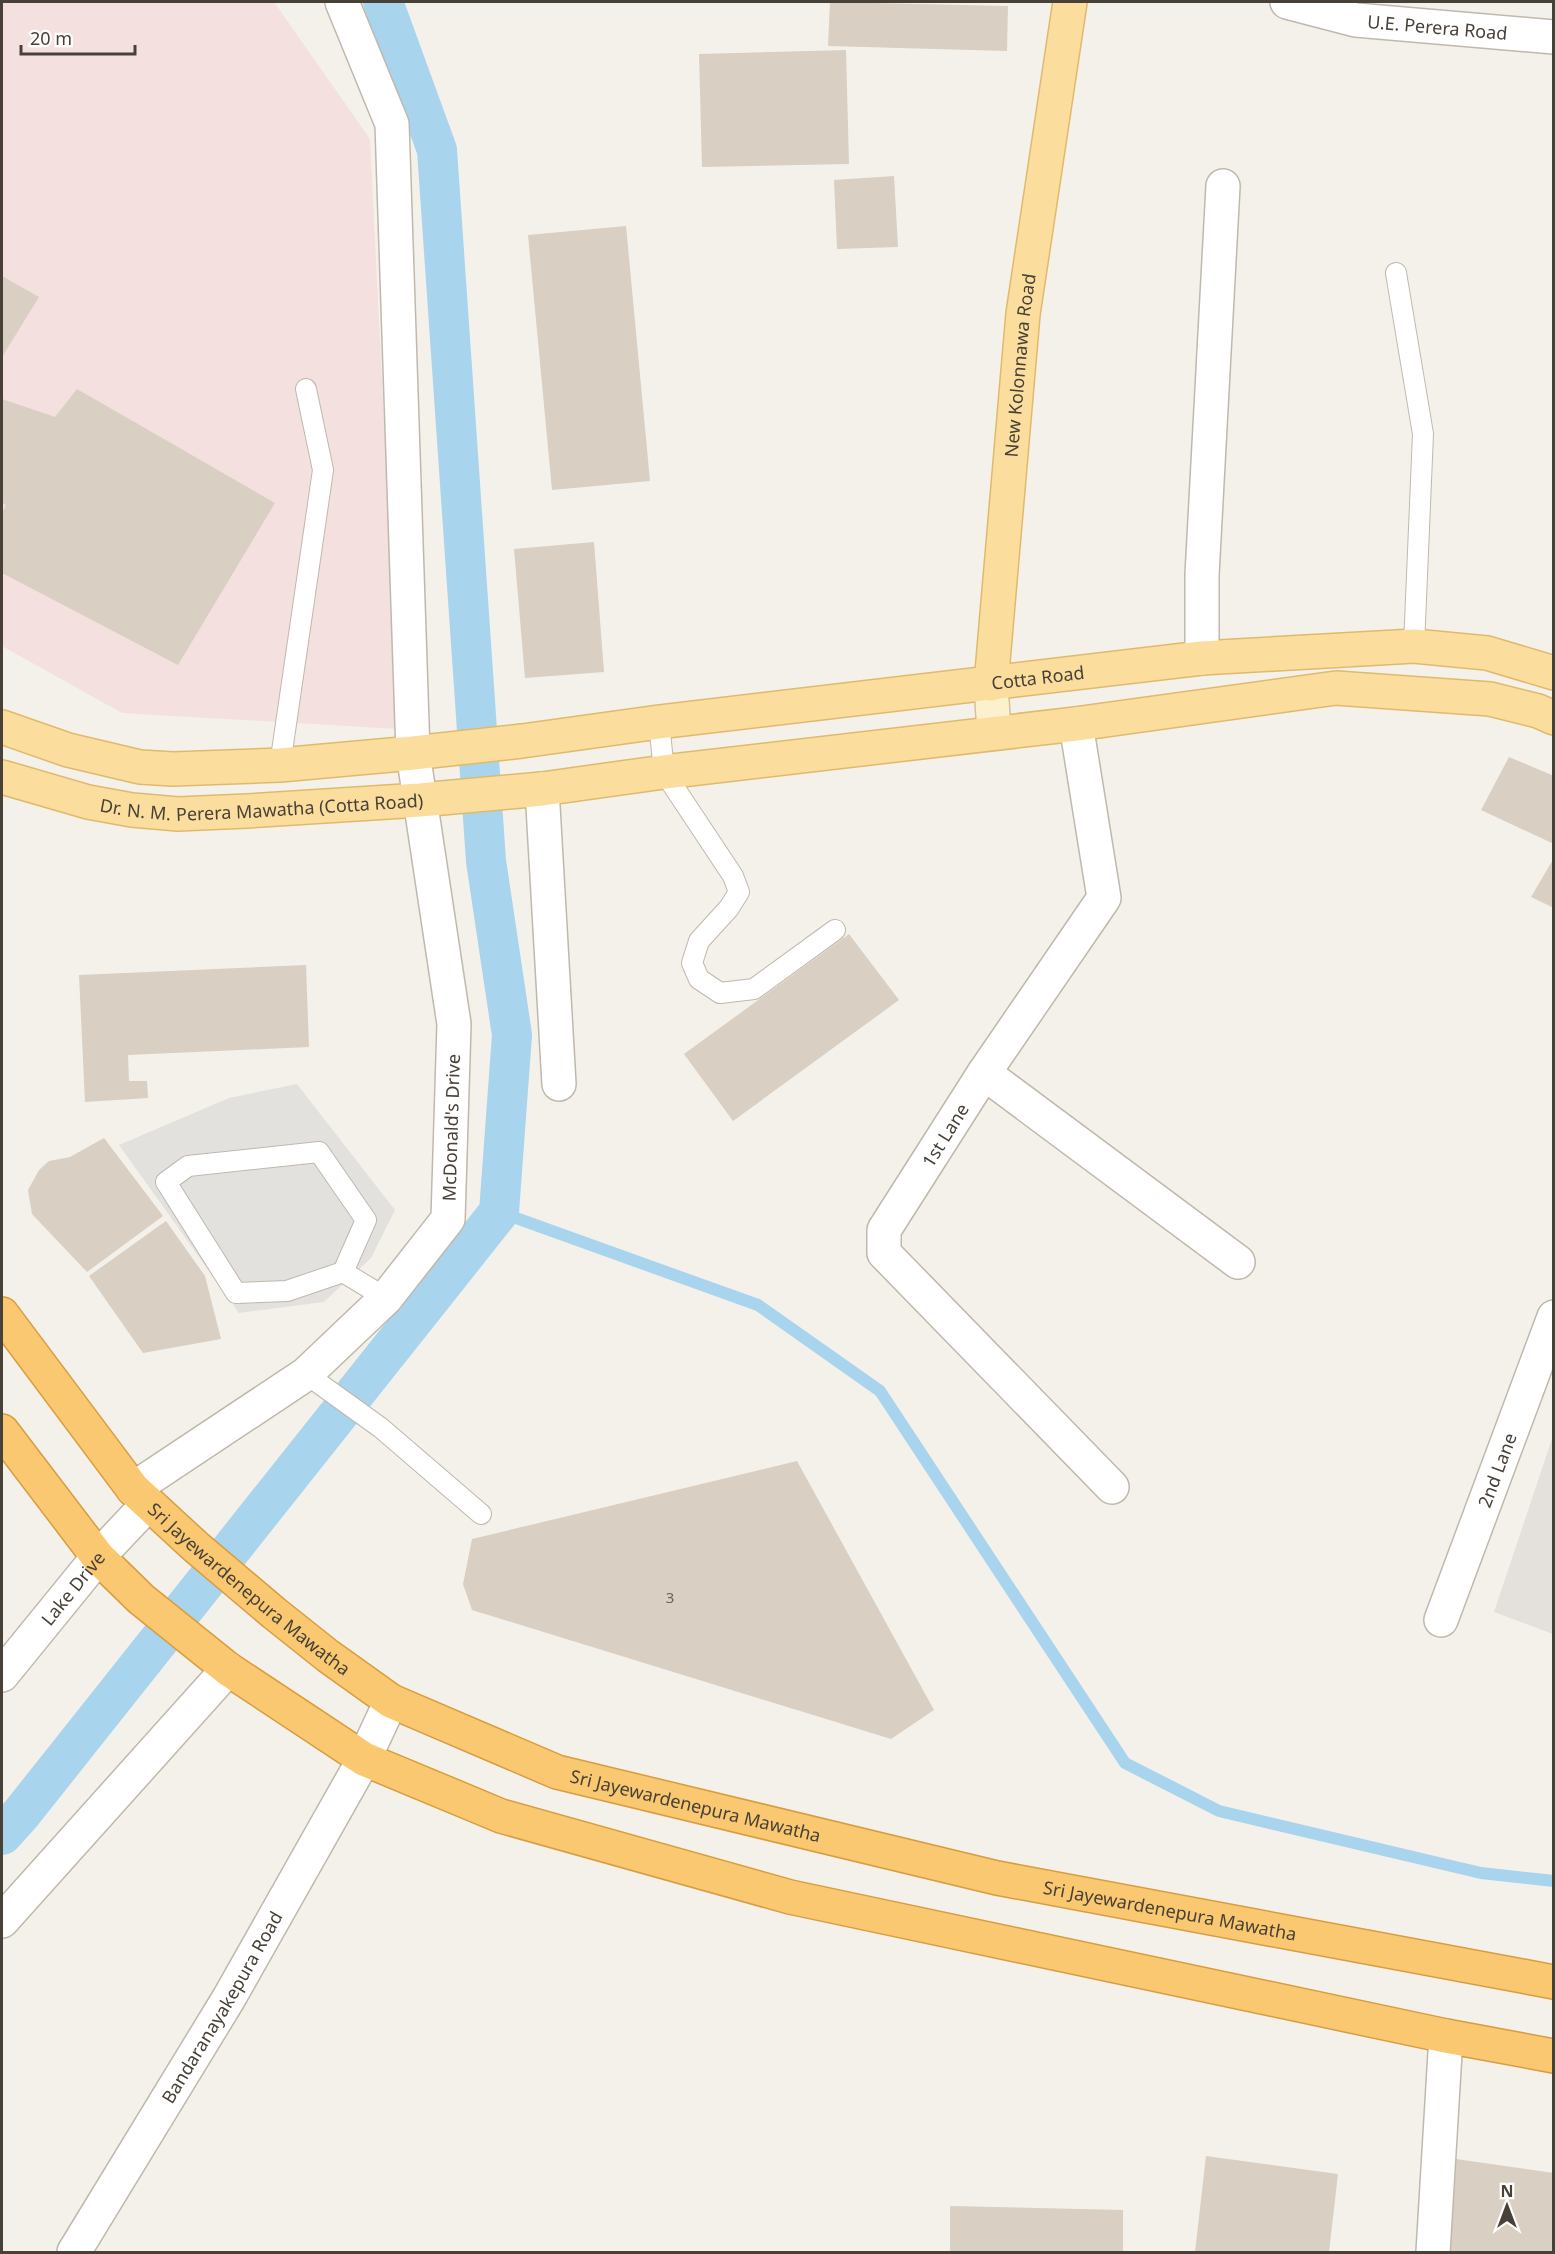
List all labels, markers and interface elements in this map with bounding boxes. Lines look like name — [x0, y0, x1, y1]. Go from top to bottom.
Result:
street label: U.E. Perera Road — [1366, 9, 1508, 45]
scale bar — [21, 18, 135, 56]
text: 20 m — [30, 26, 72, 50]
street label: New Kolonnawa Road — [999, 272, 1041, 458]
street label: Cotta Road — [990, 660, 1086, 695]
street label: Dr. N. M. Perera Mawatha (Cotta Road) — [98, 788, 424, 826]
street label: McDonald's Drive — [437, 1054, 465, 1202]
street label: 1st Lane — [916, 1099, 974, 1171]
street label: 2nd Lane — [1472, 1429, 1522, 1511]
street label: Sri Jayewardenepura Mawatha — [143, 1497, 355, 1680]
street label: Lake Drive — [35, 1546, 110, 1630]
house number: 3 — [666, 1587, 674, 1607]
street label: Sri Jayewardenepura Mawatha — [568, 1764, 823, 1847]
street label: Sri Jayewardenepura Mawatha — [1041, 1875, 1299, 1946]
street label: Bandaranayakepura Road — [156, 1907, 288, 2108]
north arrow — [1477, 2176, 1537, 2236]
text: N — [1500, 2180, 1514, 2202]

